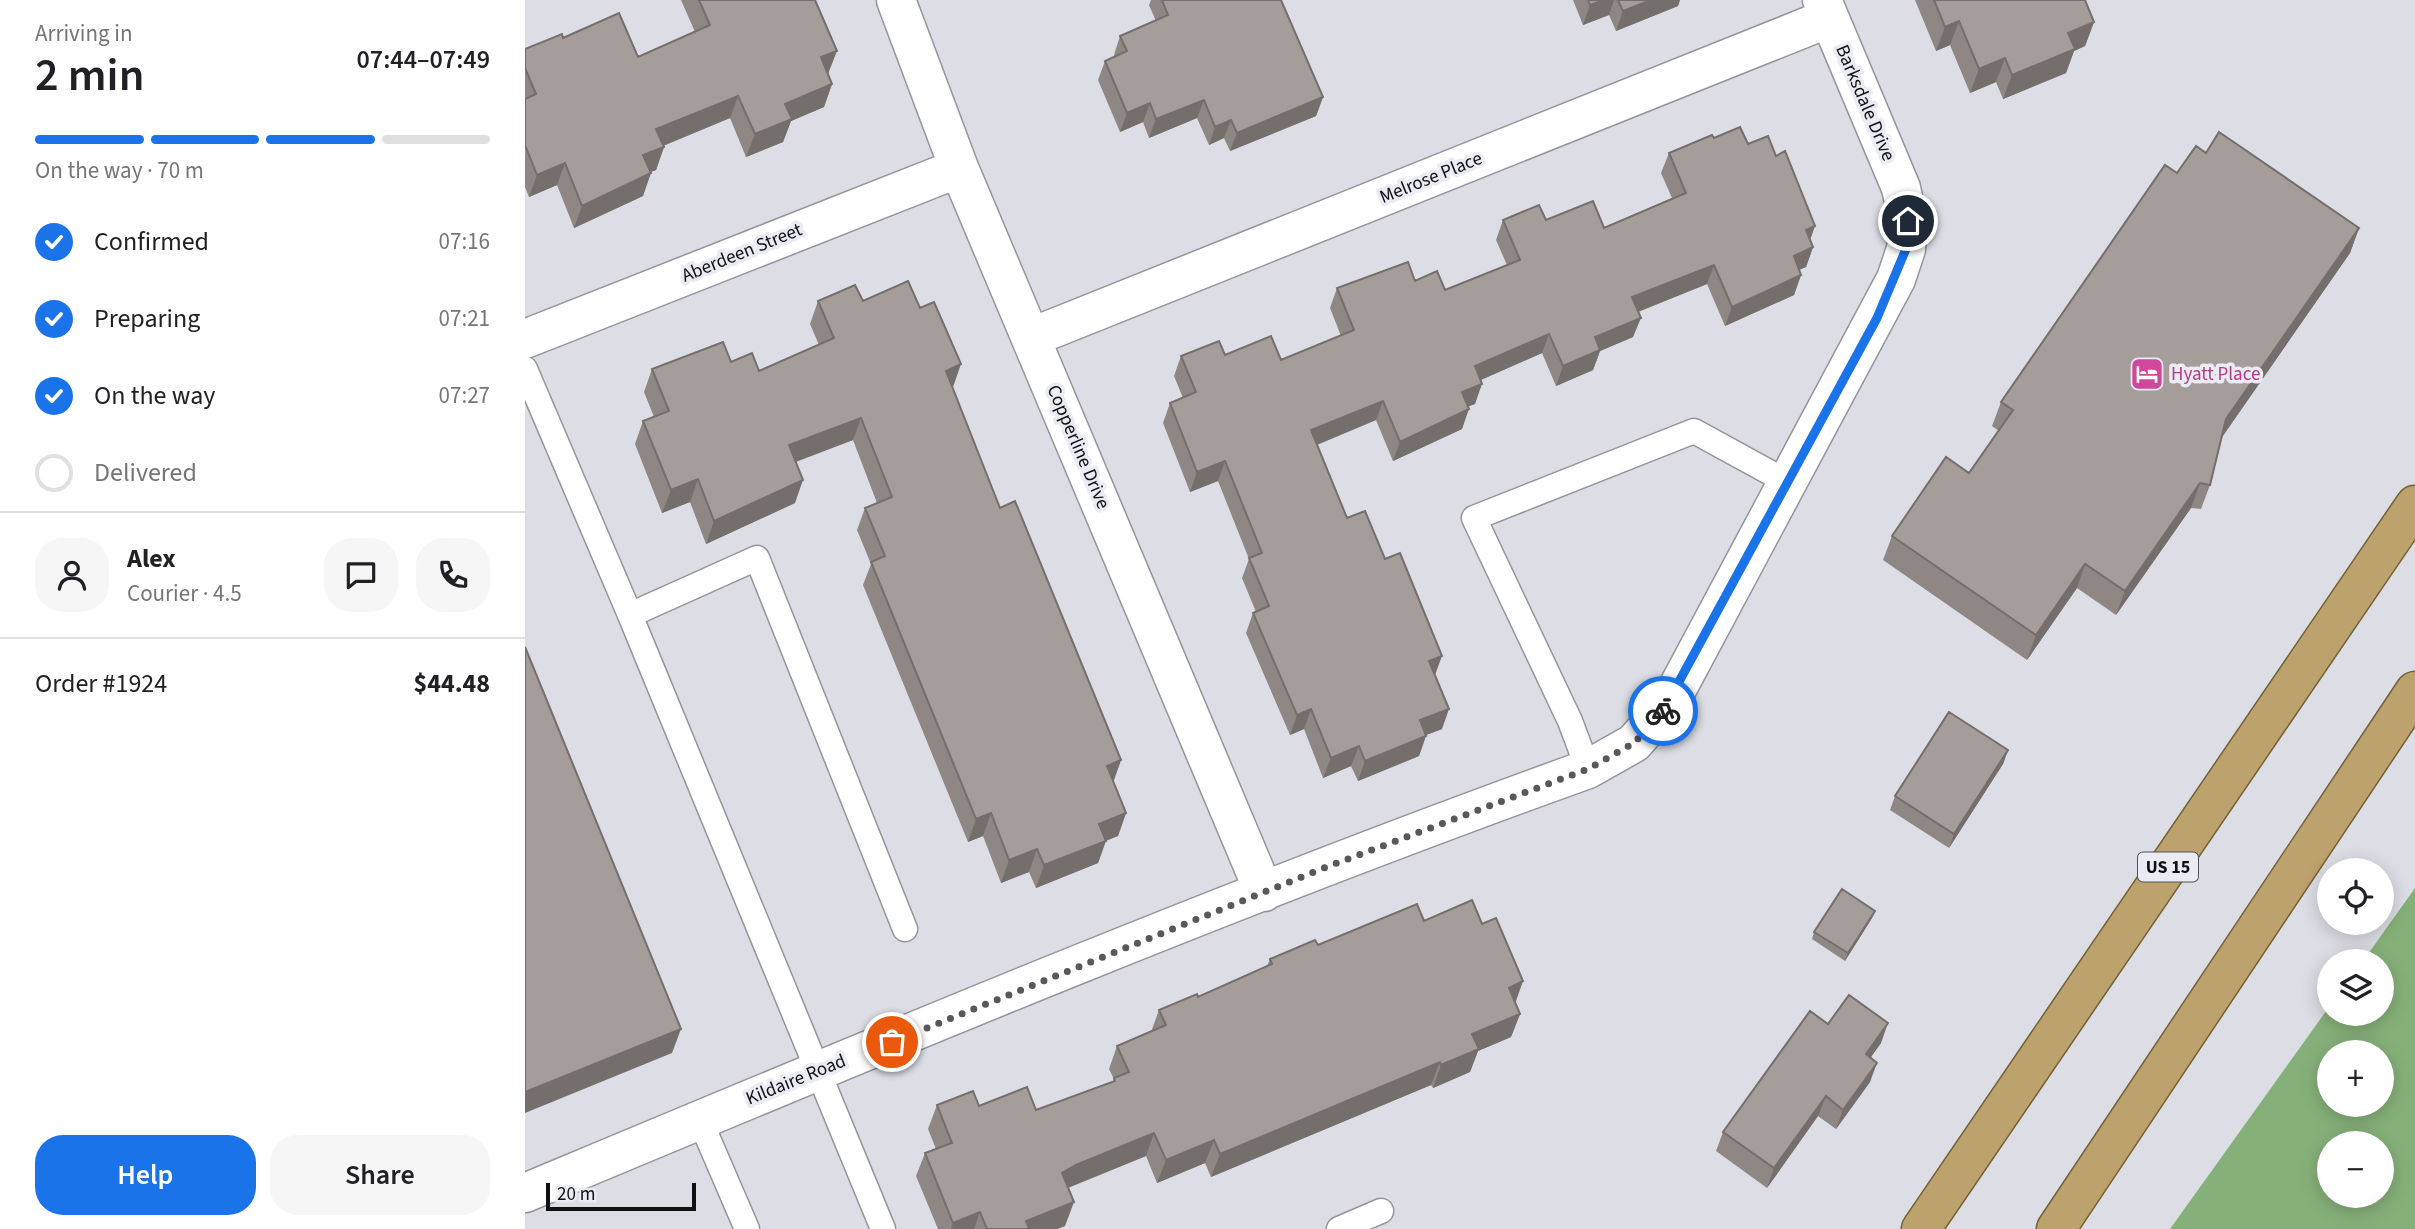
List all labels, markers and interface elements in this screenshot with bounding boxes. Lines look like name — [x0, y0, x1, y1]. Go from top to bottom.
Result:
text: Arriving in — [35, 17, 133, 50]
text: 07:44–07:49 — [357, 41, 490, 78]
street label: Barksdale Drive — [1828, 41, 1902, 165]
text: 2 min — [35, 43, 144, 108]
street label: Melrose Place — [1376, 145, 1486, 211]
text: On the way · 70 m — [35, 154, 204, 187]
pin — [1878, 191, 1938, 251]
icon: home — [1889, 202, 1927, 240]
street label: Aberdeen Street — [678, 216, 807, 289]
icon: check — [35, 223, 73, 261]
text: Confirmed — [94, 223, 209, 260]
text: 07:16 — [439, 225, 490, 258]
icon: check — [35, 300, 73, 338]
text: Preparing — [94, 300, 200, 337]
text: 07:21 — [439, 302, 490, 335]
hotel icon: Hyatt Place — [2128, 355, 2166, 393]
place label: Hyatt Place — [2171, 361, 2260, 388]
icon: check — [35, 377, 73, 415]
text: On the way — [94, 377, 215, 414]
text: 07:27 — [439, 379, 490, 412]
street label: Copperline Drive — [1040, 381, 1116, 513]
text: Delivered — [94, 454, 197, 491]
button: person — [35, 538, 109, 612]
button: chat — [324, 538, 398, 612]
button: phone — [416, 538, 490, 612]
text: Alex — [127, 540, 176, 577]
text: Courier · 4.5 — [127, 577, 242, 610]
text: Order #1924 — [35, 665, 167, 702]
text: $44.48 — [414, 665, 490, 702]
courier — [1628, 676, 1698, 746]
icon: bike — [1644, 692, 1682, 730]
road number: US 15 — [2138, 852, 2198, 882]
map controls — [2317, 858, 2394, 1208]
button: locate — [2317, 858, 2394, 935]
button: layers — [2317, 949, 2394, 1026]
pin — [862, 1012, 922, 1072]
icon: bag — [873, 1023, 911, 1061]
button: + — [2317, 1040, 2394, 1117]
street label: Kildaire Road — [742, 1048, 850, 1112]
button: − — [2317, 1131, 2394, 1208]
button: Help — [35, 1135, 256, 1215]
button: Share — [270, 1135, 490, 1215]
scale bar — [546, 1180, 697, 1212]
text: 20 m — [557, 1181, 595, 1208]

